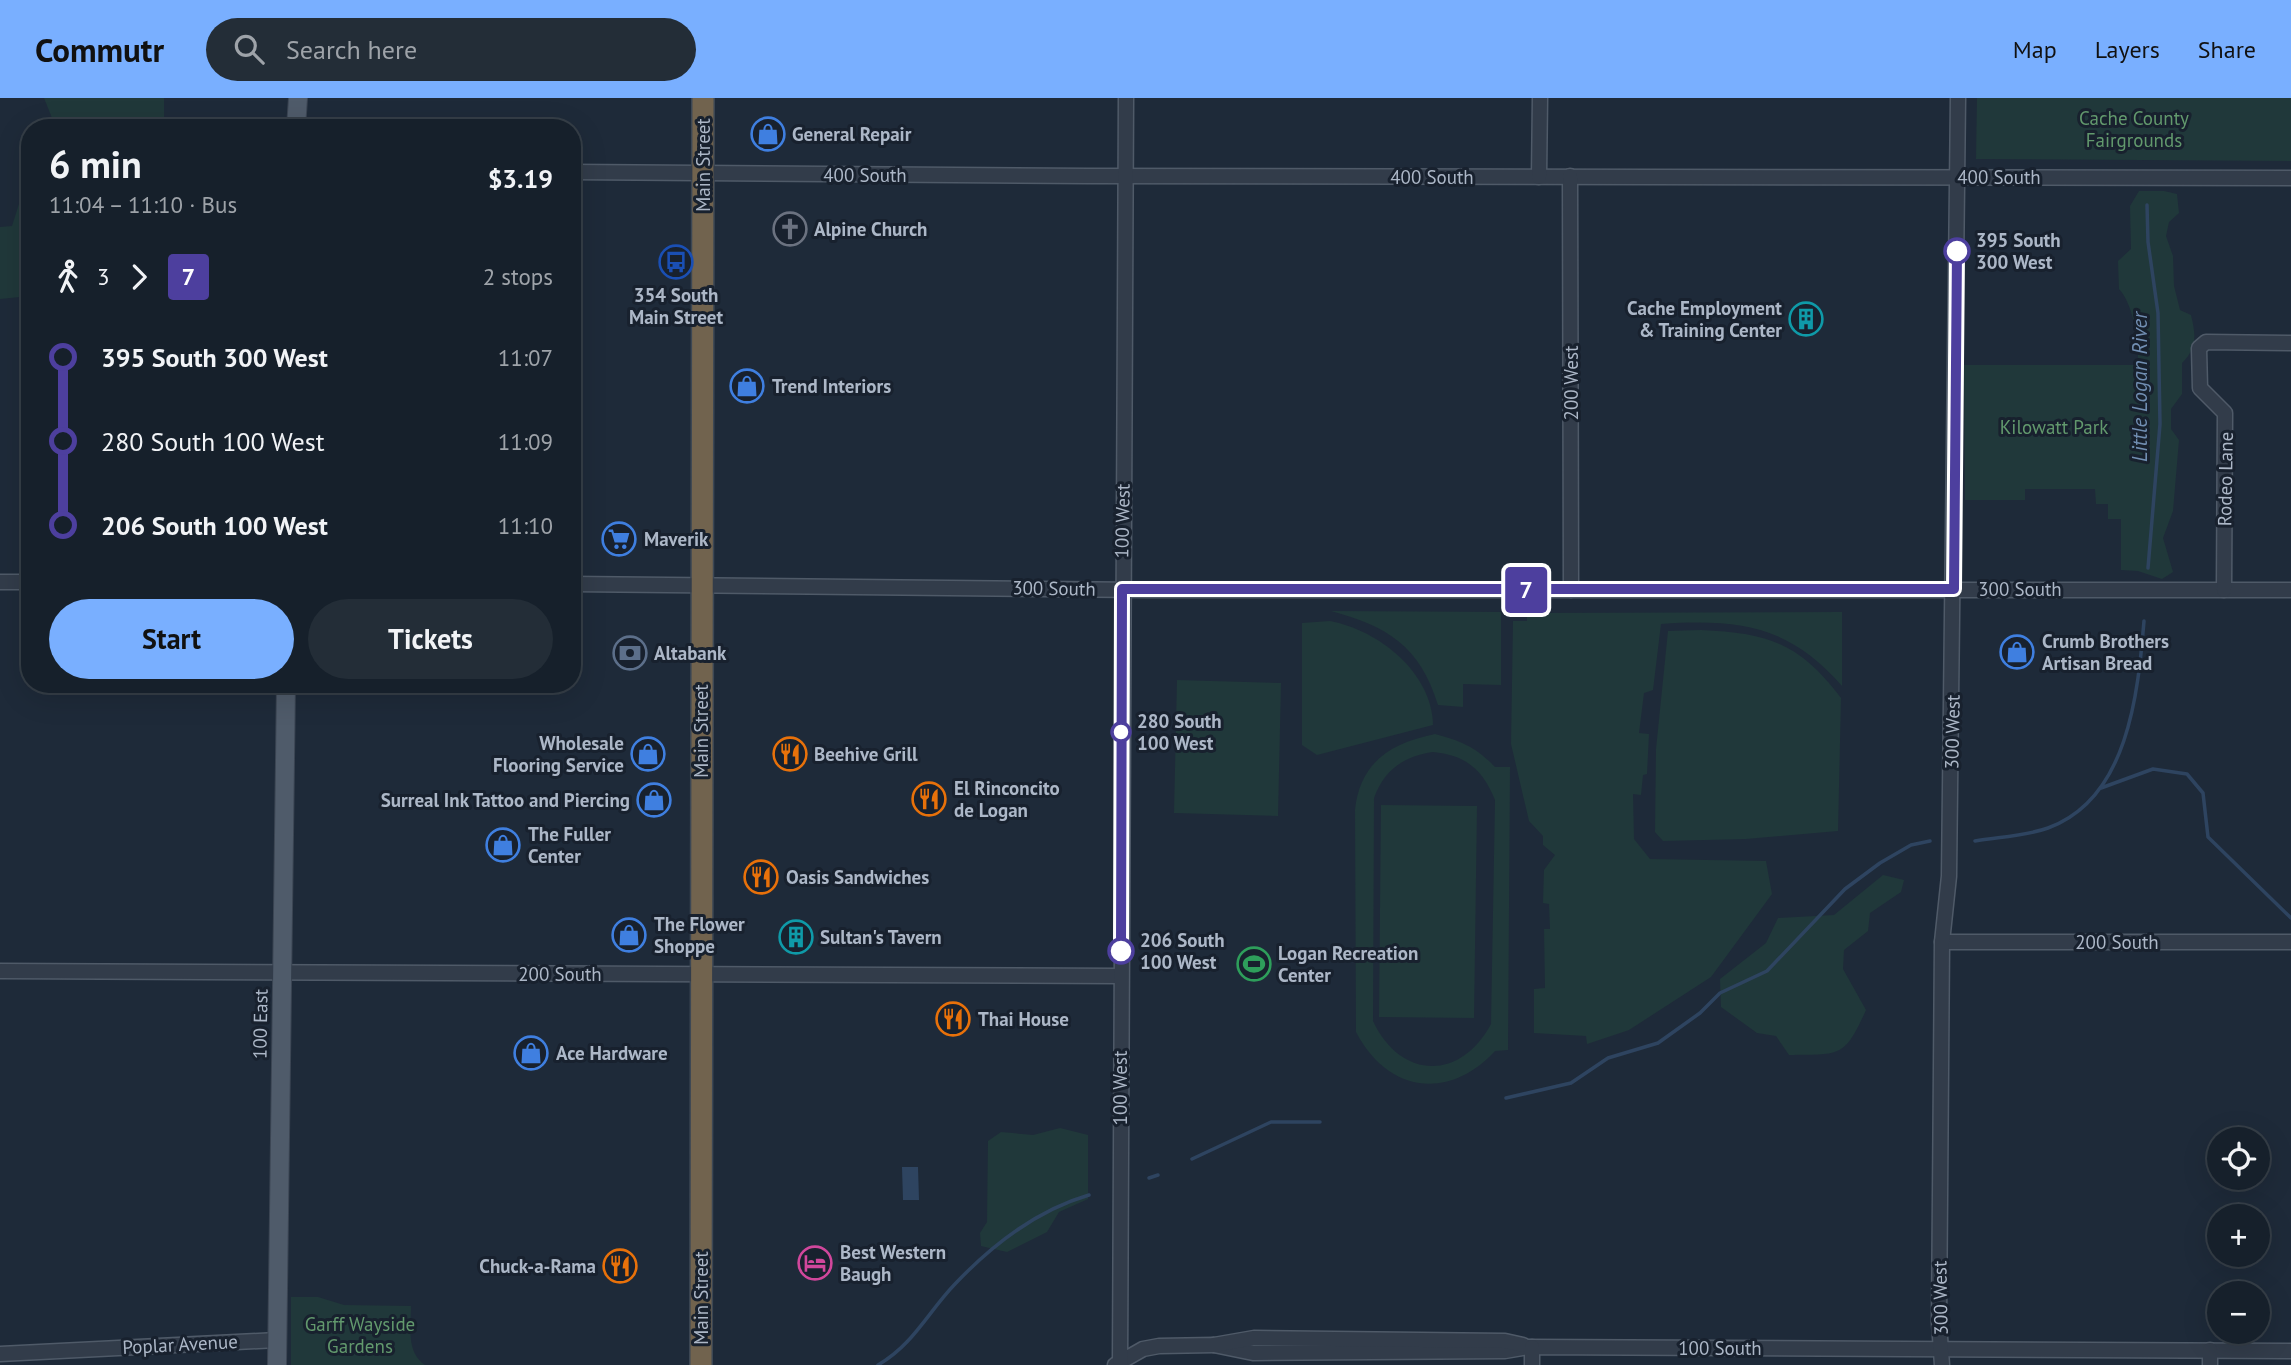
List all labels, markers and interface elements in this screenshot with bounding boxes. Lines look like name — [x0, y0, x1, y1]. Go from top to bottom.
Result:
search box — [206, 18, 696, 81]
text: Commutr — [35, 28, 164, 71]
icon: search — [230, 30, 268, 68]
text: Search here — [286, 33, 417, 66]
text: Map — [2013, 34, 2057, 65]
text: Layers — [2095, 34, 2160, 65]
text: Share — [2198, 34, 2256, 65]
park label: Cache County Fairgrounds — [2079, 106, 2189, 152]
shop icon: General Repair — [749, 115, 787, 153]
street label: Main Street — [691, 118, 715, 212]
place label: General Repair — [792, 122, 912, 146]
text: 6 min — [49, 139, 142, 188]
text: $3.19 — [488, 162, 553, 195]
street label: 400 South — [823, 163, 907, 187]
street label: 400 South — [1390, 165, 1474, 189]
street label: 400 South — [1957, 165, 2041, 189]
text: 11:04 – 11:10 · Bus — [49, 190, 237, 219]
church icon: Alpine Church — [771, 210, 809, 248]
place label: Alpine Church — [814, 217, 927, 241]
place label: 395 South 300 West — [1976, 228, 2061, 274]
marker: 395 South 300 West — [1944, 238, 1970, 264]
bus stop icon: 354 South Main Street — [657, 243, 695, 281]
icon: walk — [49, 258, 87, 296]
icon: forward — [120, 258, 158, 296]
text: 7 — [182, 261, 195, 292]
text: 3 — [97, 262, 110, 291]
text: 2 stops — [483, 262, 553, 291]
place label: 354 South Main Street — [629, 283, 723, 329]
place label: Cache Employment & Training Center — [1627, 296, 1782, 342]
building icon: Cache Employment & Training Center — [1787, 300, 1825, 338]
water label: Little Logan River — [2126, 310, 2153, 462]
text: 395 South 300 West — [101, 341, 328, 374]
text: 11:07 — [498, 343, 553, 372]
street label: 200 West — [1559, 345, 1583, 420]
shop icon: Trend Interiors — [728, 367, 766, 405]
place label: Trend Interiors — [772, 374, 891, 398]
park label: Kilowatt Park — [2000, 415, 2108, 439]
text: 280 South 100 West — [101, 425, 325, 458]
text: 11:09 — [498, 427, 553, 456]
street label: Rodeo Lane — [2212, 432, 2238, 526]
street label: 100 West — [1109, 483, 1135, 559]
text: 206 South 100 West — [101, 509, 328, 542]
text: 11:10 — [498, 511, 553, 540]
supermarket icon: Maverik — [600, 520, 638, 558]
place label: Maverik — [644, 527, 709, 551]
line badge: 7 — [1503, 567, 1549, 613]
text: 7 — [1519, 574, 1533, 605]
street label: 300 South — [1012, 575, 1096, 601]
street label: 300 South — [1978, 577, 2062, 601]
button: Start — [49, 599, 294, 679]
button: Tickets — [308, 599, 553, 679]
place label: Crumb Brothers Artisan Bread — [2042, 629, 2169, 675]
shop icon: Crumb Brothers Artisan Bread — [1998, 633, 2036, 671]
bank icon: Altabank — [611, 634, 649, 672]
place label: Altabank — [654, 641, 727, 665]
street label: Main Street — [689, 684, 713, 778]
street label: 300 West — [1939, 694, 1965, 770]
place label: 280 South 100 West — [1137, 709, 1222, 755]
marker: 280 South 100 West — [1111, 722, 1131, 742]
place label: Wholesale Flooring Service — [493, 731, 624, 777]
shop icon: Wholesale Flooring Service — [629, 735, 667, 773]
restaurant icon: Beehive Grill — [771, 735, 809, 773]
place label: Beehive Grill — [814, 742, 918, 766]
place label: El Rinconcito de Logan — [954, 776, 1060, 822]
restaurant icon: El Rinconcito de Logan — [910, 780, 948, 818]
shop icon: Surreal Ink Tattoo and Piercing — [635, 781, 673, 819]
place label: Surreal Ink Tattoo and Piercing — [381, 788, 630, 812]
place label: The Fuller Center — [528, 822, 611, 868]
shop icon: The Fuller Center — [484, 826, 522, 864]
restaurant icon: Oasis Sandwiches — [742, 858, 780, 896]
place label: Oasis Sandwiches — [786, 865, 929, 889]
place label: The Flower Shoppe — [654, 912, 745, 958]
shop icon: The Flower Shoppe — [610, 916, 648, 954]
building icon: Sultan's Tavern — [777, 918, 815, 956]
place label: Sultan's Tavern — [820, 925, 942, 949]
place label: 206 South 100 West — [1140, 928, 1225, 974]
street label: 200 South — [2075, 930, 2159, 954]
marker: 206 South 100 West — [1108, 938, 1134, 964]
place label: Logan Recreation Center — [1278, 941, 1418, 987]
sports icon: Logan Recreation Center — [1235, 945, 1273, 983]
street label: 200 South — [518, 962, 602, 986]
street label: 100 East — [247, 988, 273, 1059]
restaurant icon: Thai House — [934, 1000, 972, 1038]
place label: Thai House — [978, 1007, 1069, 1031]
shop icon: Ace Hardware — [512, 1034, 550, 1072]
place label: Ace Hardware — [556, 1041, 668, 1065]
street label: 100 West — [1108, 1050, 1132, 1125]
map controls — [2207, 1127, 2270, 1344]
button: locate — [2207, 1127, 2270, 1190]
button: + — [2207, 1204, 2270, 1267]
place label: Best Western Baugh — [840, 1240, 946, 1286]
hotel icon: Best Western Baugh — [796, 1244, 834, 1282]
restaurant icon: Chuck-a-Rama — [601, 1247, 639, 1285]
street label: Main Street — [689, 1251, 713, 1345]
place label: Chuck-a-Rama — [479, 1254, 596, 1278]
street label: 300 West — [1927, 1260, 1953, 1336]
button: − — [2207, 1281, 2270, 1344]
park label: Garff Wayside Gardens — [305, 1312, 415, 1358]
street label: Poplar Avenue — [122, 1329, 238, 1359]
street label: 100 South — [1678, 1336, 1762, 1360]

